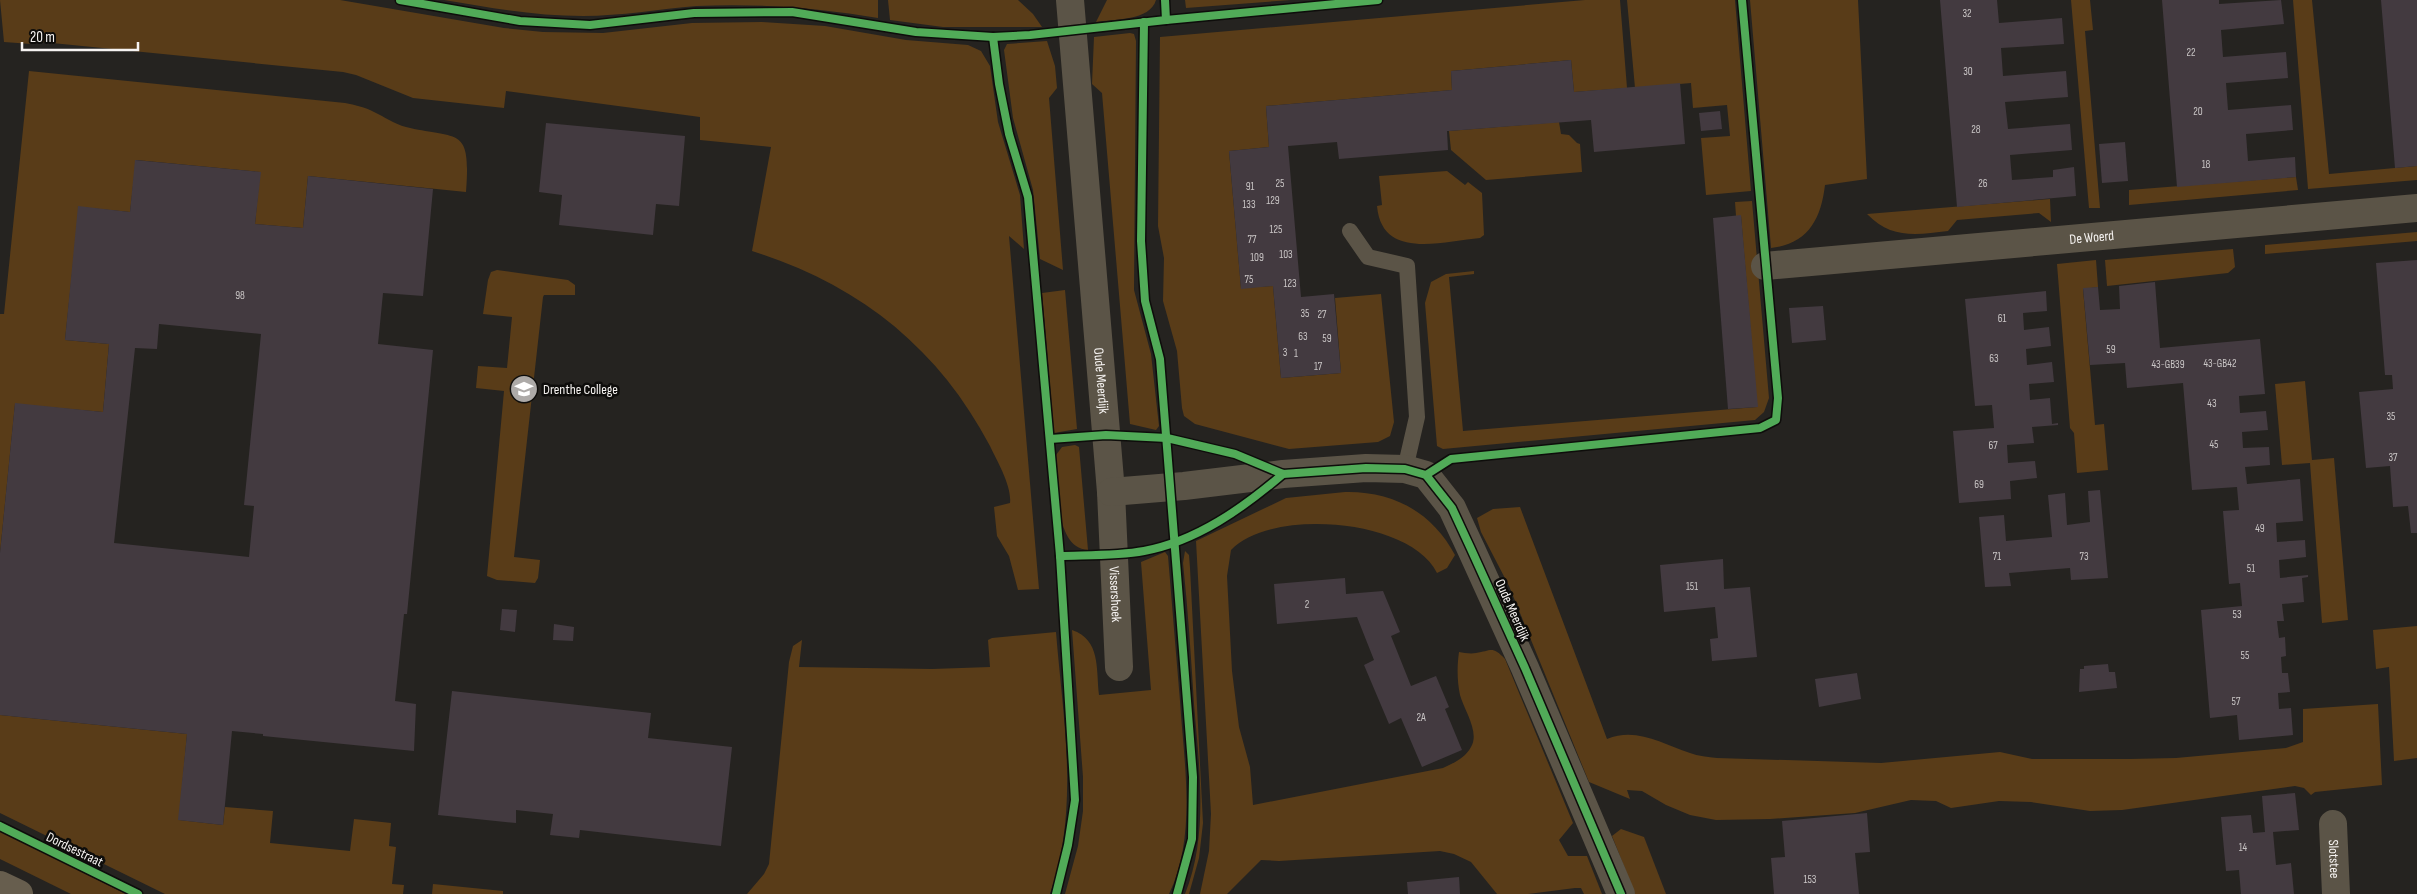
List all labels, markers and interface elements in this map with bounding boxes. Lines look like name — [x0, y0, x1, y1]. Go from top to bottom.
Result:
house number: 32 — [1962, 7, 1972, 20]
scale bar — [22, 20, 139, 52]
text: 20 m — [30, 28, 55, 47]
house number: 22 — [2186, 46, 2196, 59]
house number: 30 — [1963, 65, 1973, 78]
house number: 20 — [2193, 105, 2203, 118]
house number: 28 — [1971, 123, 1981, 136]
house number: 18 — [2202, 158, 2211, 171]
house number: 25 — [1276, 177, 1284, 190]
house number: 26 — [1978, 177, 1988, 190]
house number: 91 — [1246, 180, 1255, 193]
house number: 129 — [1266, 194, 1280, 207]
house number: 133 — [1242, 198, 1256, 211]
house number: 125 — [1270, 223, 1282, 236]
street label: De Woerd — [2069, 227, 2115, 248]
house number: 77 — [1248, 233, 1257, 246]
house number: 103 — [1279, 248, 1293, 261]
house number: 109 — [1250, 251, 1264, 264]
house number: 75 — [1245, 273, 1253, 286]
house number: 123 — [1283, 277, 1297, 290]
house number: 98 — [235, 289, 245, 302]
house number: 35 — [1300, 307, 1310, 320]
house number: 27 — [1318, 308, 1327, 321]
house number: 61 — [1998, 312, 2006, 325]
house number: 63 — [1298, 330, 1308, 343]
house number: 59 — [1322, 332, 1332, 345]
house number: 59 — [2106, 343, 2116, 356]
house number: 3 — [1283, 346, 1288, 359]
street label: Oude Meerdijk — [1090, 347, 1112, 415]
house number: 1 — [1294, 347, 1298, 360]
house number: 63 — [1989, 352, 1999, 365]
house number: 43-GB42 — [2203, 357, 2237, 370]
house number: 43-GB39 — [2151, 358, 2185, 371]
house number: 17 — [1314, 360, 1323, 373]
school or university icon: Drenthe College — [509, 374, 539, 404]
place label: Drenthe College — [543, 381, 618, 398]
house number: 43 — [2207, 397, 2217, 410]
house number: 35 — [2386, 410, 2396, 423]
house number: 45 — [2209, 438, 2219, 451]
house number: 67 — [1988, 439, 1998, 452]
house number: 37 — [2388, 451, 2398, 464]
house number: 69 — [1974, 478, 1984, 491]
house number: 49 — [2255, 522, 2265, 535]
house number: 71 — [1993, 550, 2001, 563]
house number: 73 — [2079, 550, 2089, 563]
house number: 51 — [2247, 562, 2255, 575]
street label: Vissershoek — [1105, 566, 1125, 623]
street label: Oude Meerdijk — [1491, 577, 1534, 644]
house number: 151 — [1686, 580, 1698, 593]
house number: 2 — [1305, 598, 1310, 611]
house number: 53 — [2232, 608, 2242, 621]
house number: 55 — [2241, 649, 2249, 662]
house number: 57 — [2232, 695, 2241, 708]
house number: 2A — [1416, 711, 1426, 724]
street label: Dordsestraat — [44, 828, 106, 870]
street label: Slotstee — [2325, 839, 2343, 879]
house number: 14 — [2239, 841, 2248, 854]
house number: 153 — [1804, 873, 1817, 886]

